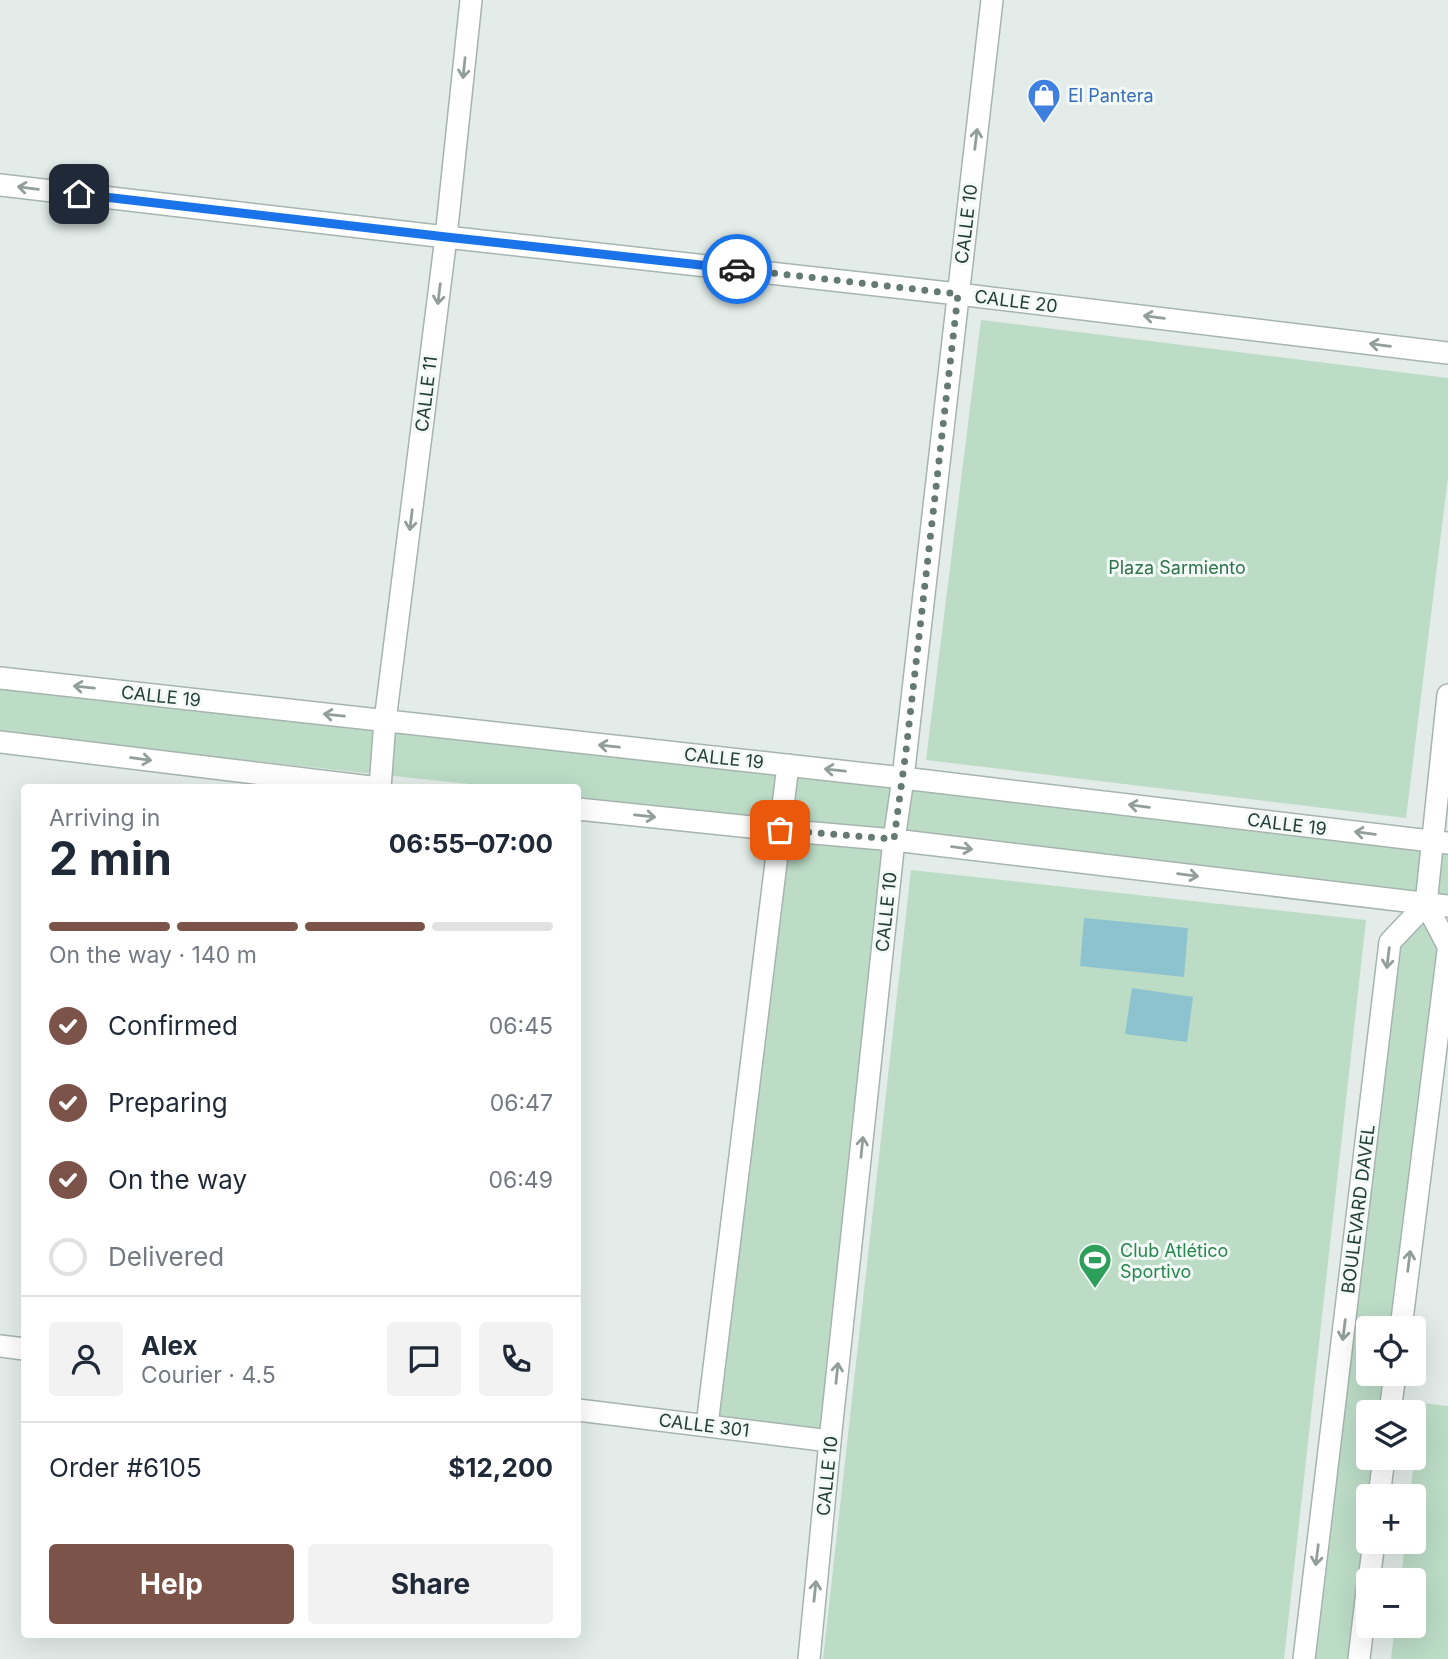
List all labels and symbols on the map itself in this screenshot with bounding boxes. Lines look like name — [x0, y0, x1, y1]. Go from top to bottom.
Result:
one-way arrow — [457, 56, 470, 79]
shop icon: El Pantera — [1025, 76, 1063, 125]
place label: El Pantera — [1068, 85, 1154, 106]
one-way arrow — [970, 128, 983, 151]
pin — [49, 164, 109, 224]
one-way arrow — [17, 182, 40, 195]
street label: CALLE 10 — [951, 183, 981, 265]
courier — [702, 234, 772, 304]
one-way arrow — [432, 282, 445, 305]
street label: CALLE 20 — [973, 285, 1059, 317]
one-way arrow — [1144, 311, 1166, 324]
one-way arrow — [1369, 338, 1392, 351]
street label: CALLE 11 — [411, 355, 441, 433]
one-way arrow — [404, 508, 417, 531]
park label: Plaza Sarmiento — [1108, 557, 1246, 578]
one-way arrow — [73, 681, 96, 694]
street label: CALLE 19 — [120, 681, 202, 711]
one-way arrow — [323, 709, 346, 722]
one-way arrow — [598, 739, 621, 752]
street label: CALLE 19 — [683, 743, 765, 773]
one-way arrow — [129, 753, 152, 766]
one-way arrow — [824, 764, 847, 777]
one-way arrow — [1128, 799, 1151, 812]
pin — [750, 800, 810, 860]
street label: CALLE 19 — [1246, 809, 1328, 839]
one-way arrow — [634, 810, 656, 823]
one-way arrow — [1354, 826, 1377, 839]
one-way arrow — [950, 841, 973, 854]
one-way arrow — [1176, 869, 1199, 882]
street label: CALLE 10 — [871, 871, 901, 953]
one-way arrow — [1382, 946, 1395, 969]
street label: BOULEVARD DAVEL — [1337, 1123, 1379, 1295]
one-way arrow — [855, 1136, 868, 1158]
place label: Club Atlético Sportivo — [1120, 1240, 1228, 1282]
sports icon: Club Atlético Sportivo — [1076, 1241, 1114, 1290]
one-way arrow — [1403, 1250, 1416, 1272]
one-way arrow — [1337, 1318, 1350, 1340]
one-way arrow — [831, 1362, 844, 1385]
street label: CALLE 301 — [657, 1409, 751, 1441]
street label: CALLE 10 — [812, 1435, 842, 1517]
one-way arrow — [1310, 1544, 1323, 1566]
one-way arrow — [809, 1580, 822, 1603]

